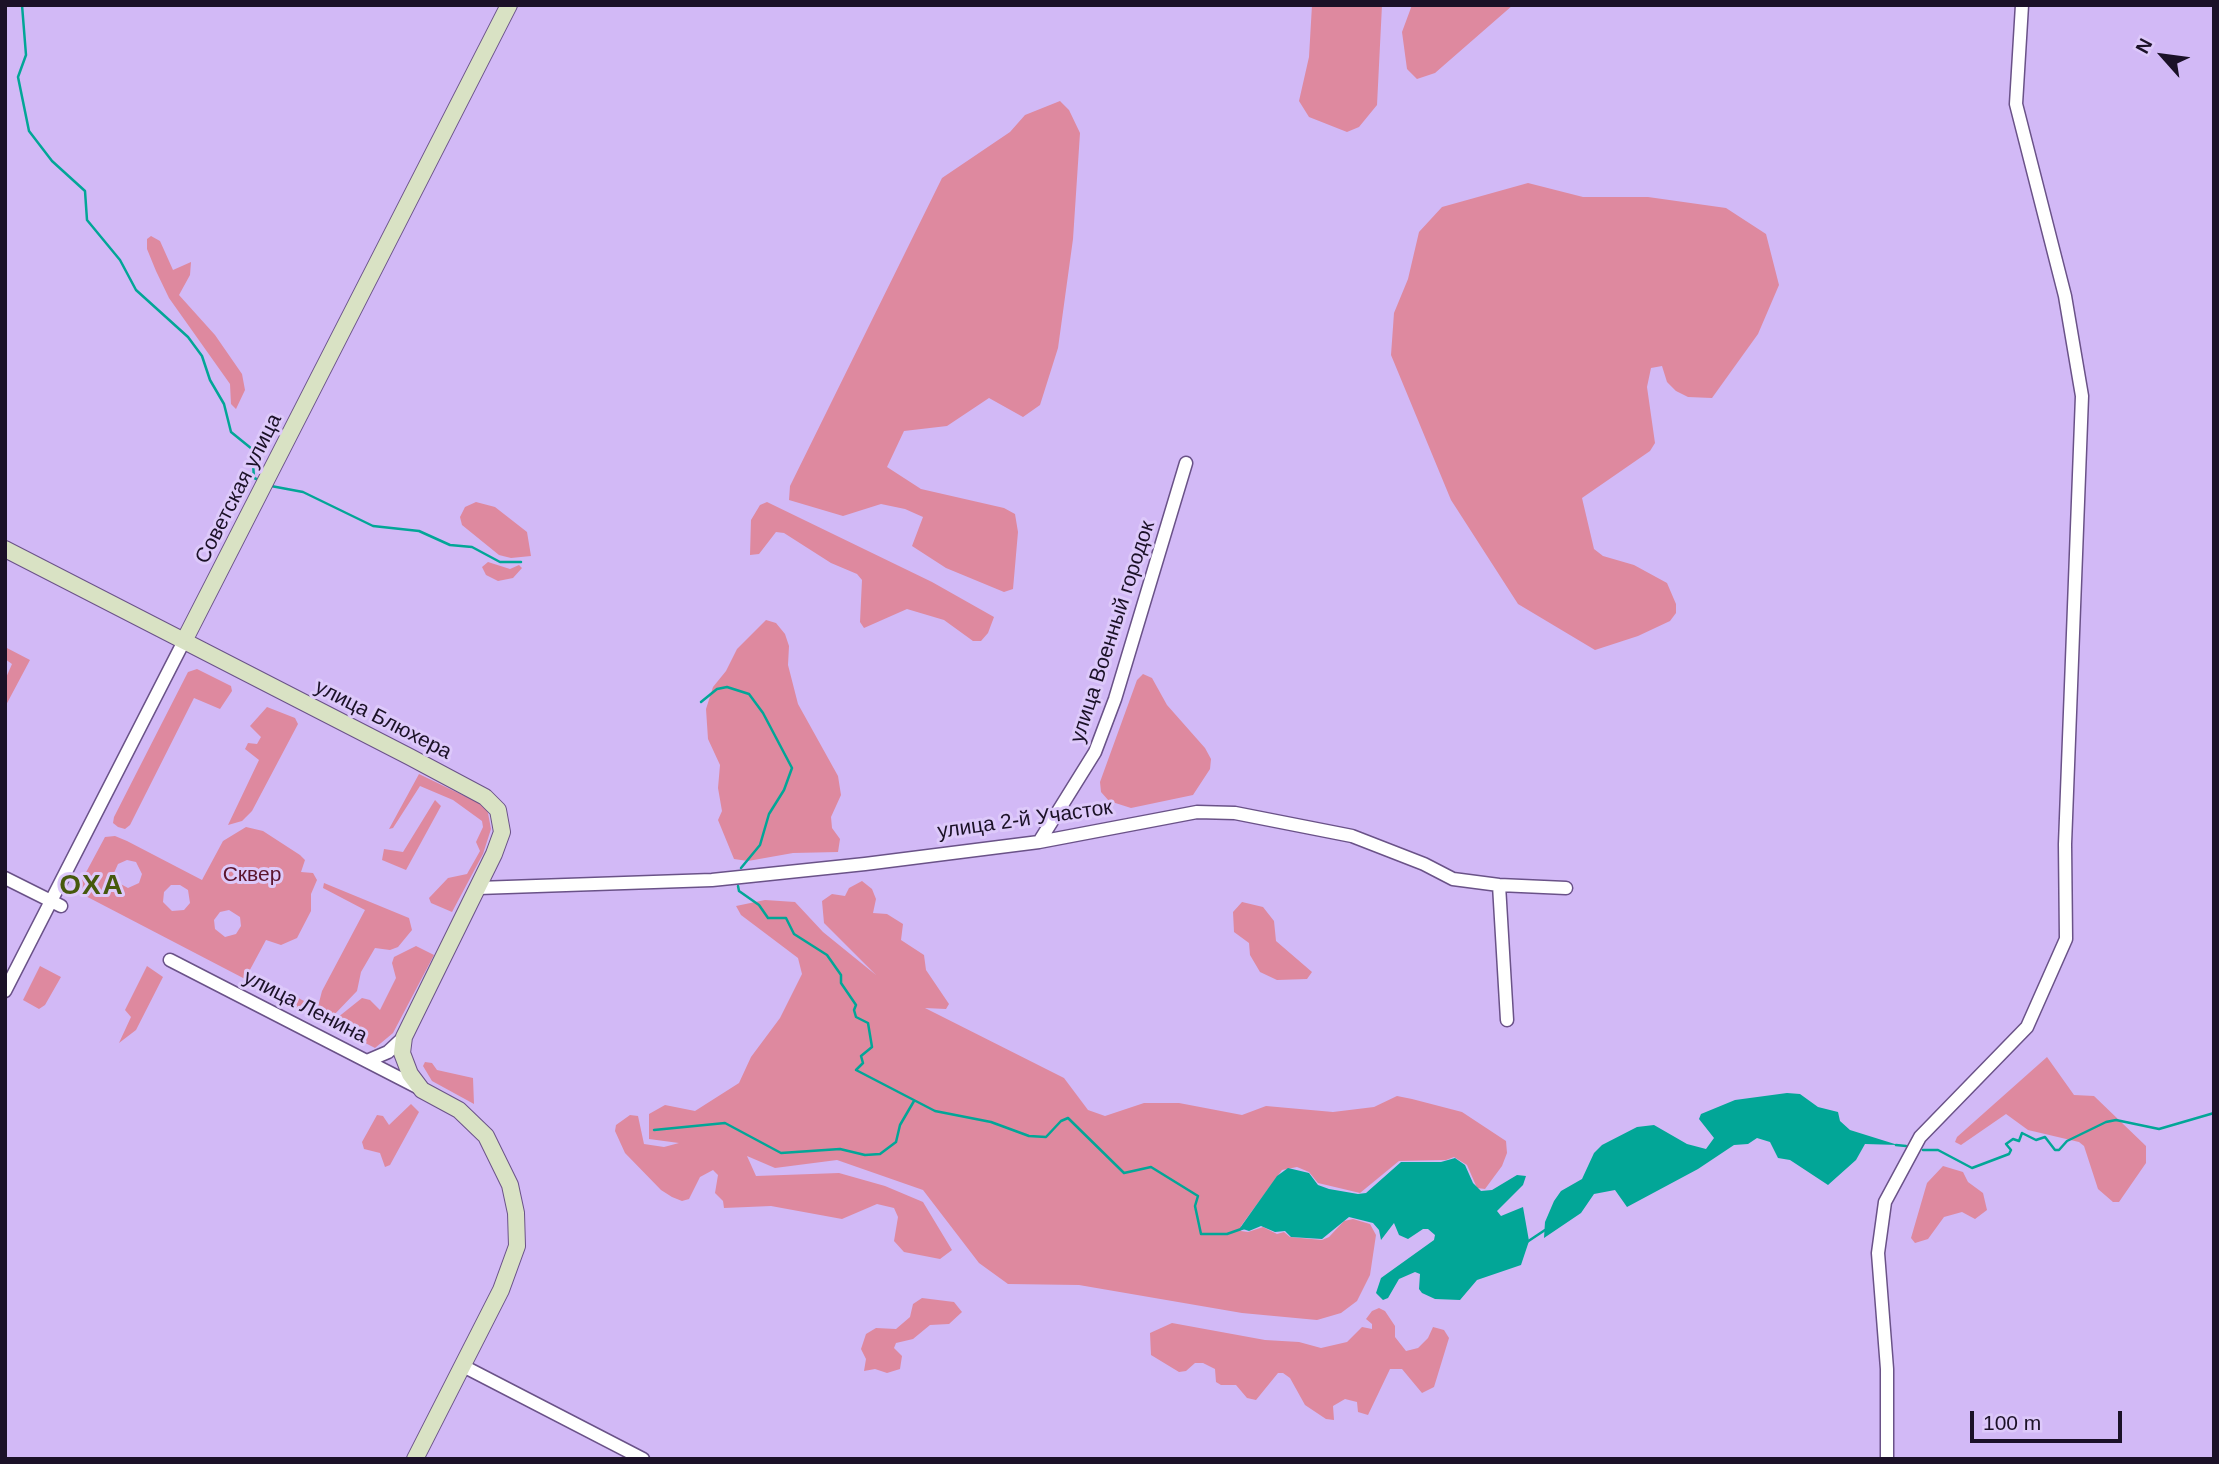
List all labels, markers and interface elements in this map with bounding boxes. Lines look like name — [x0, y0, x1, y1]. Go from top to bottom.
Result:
north arrow — [2128, 21, 2198, 91]
text: N — [2132, 35, 2157, 57]
street label: Советская улица — [190, 410, 288, 568]
street label: улица Военный городок — [1065, 518, 1161, 746]
street label: улица Блюхера — [310, 675, 456, 765]
street label: улица 2-й Участок — [936, 795, 1114, 845]
park label: Сквер — [223, 862, 281, 888]
district label: ОХА — [60, 869, 124, 903]
street label: улица Ленина — [239, 965, 371, 1049]
scale bar — [1974, 1398, 2126, 1442]
text: 100 m — [1983, 1411, 2041, 1434]

